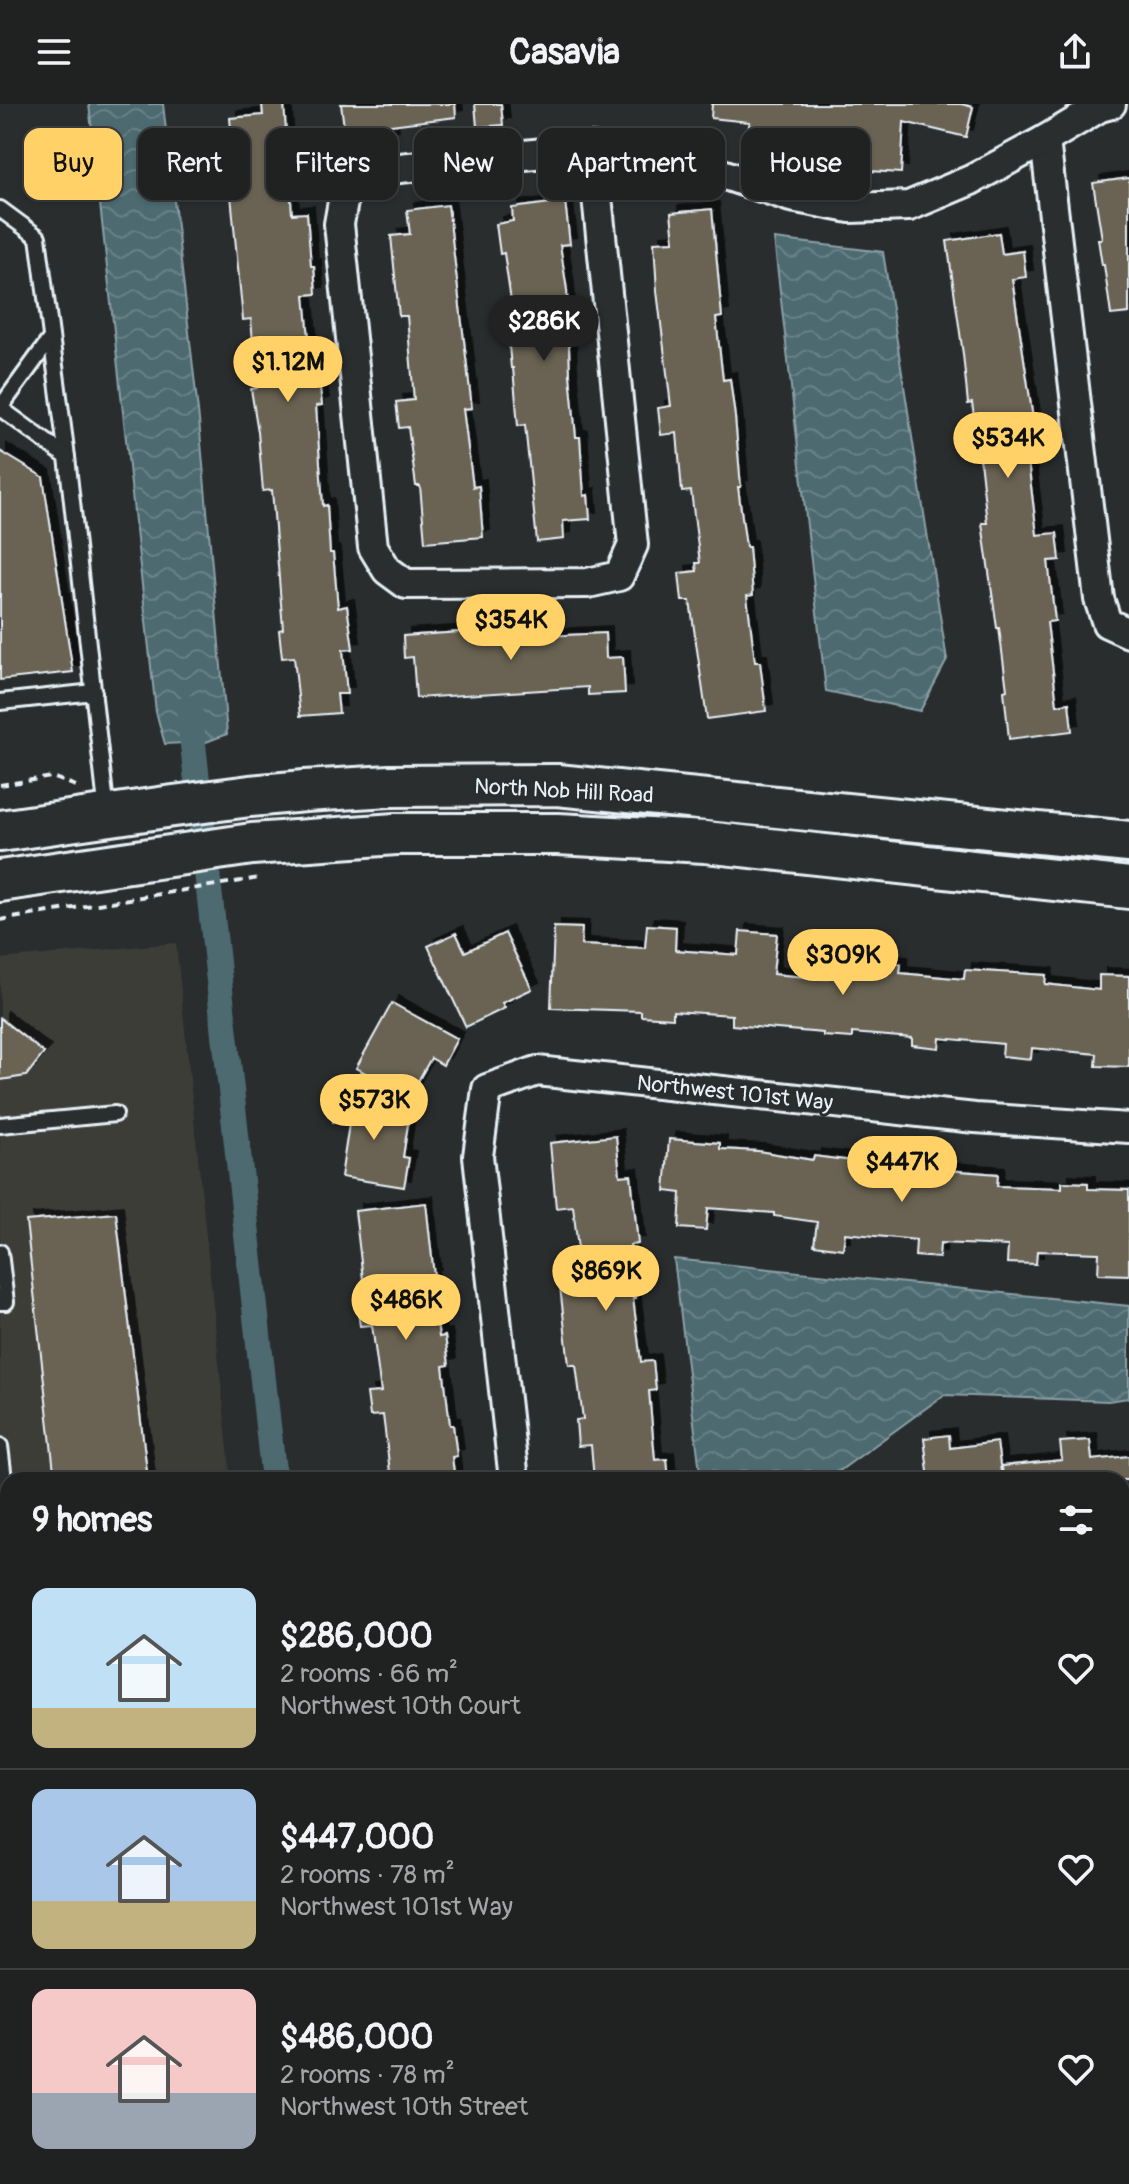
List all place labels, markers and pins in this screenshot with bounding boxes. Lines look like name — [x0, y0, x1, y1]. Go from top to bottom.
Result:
pin: $286K — [488, 295, 600, 363]
pin: $1.12M — [223, 336, 353, 404]
pin: $534K — [952, 412, 1064, 480]
pin: $354K — [455, 594, 567, 662]
pin: $309K — [787, 929, 899, 997]
pin: $573K — [318, 1074, 430, 1142]
pin: $447K — [846, 1136, 958, 1204]
pin: $869K — [550, 1245, 662, 1313]
pin: $486K — [350, 1274, 462, 1342]

